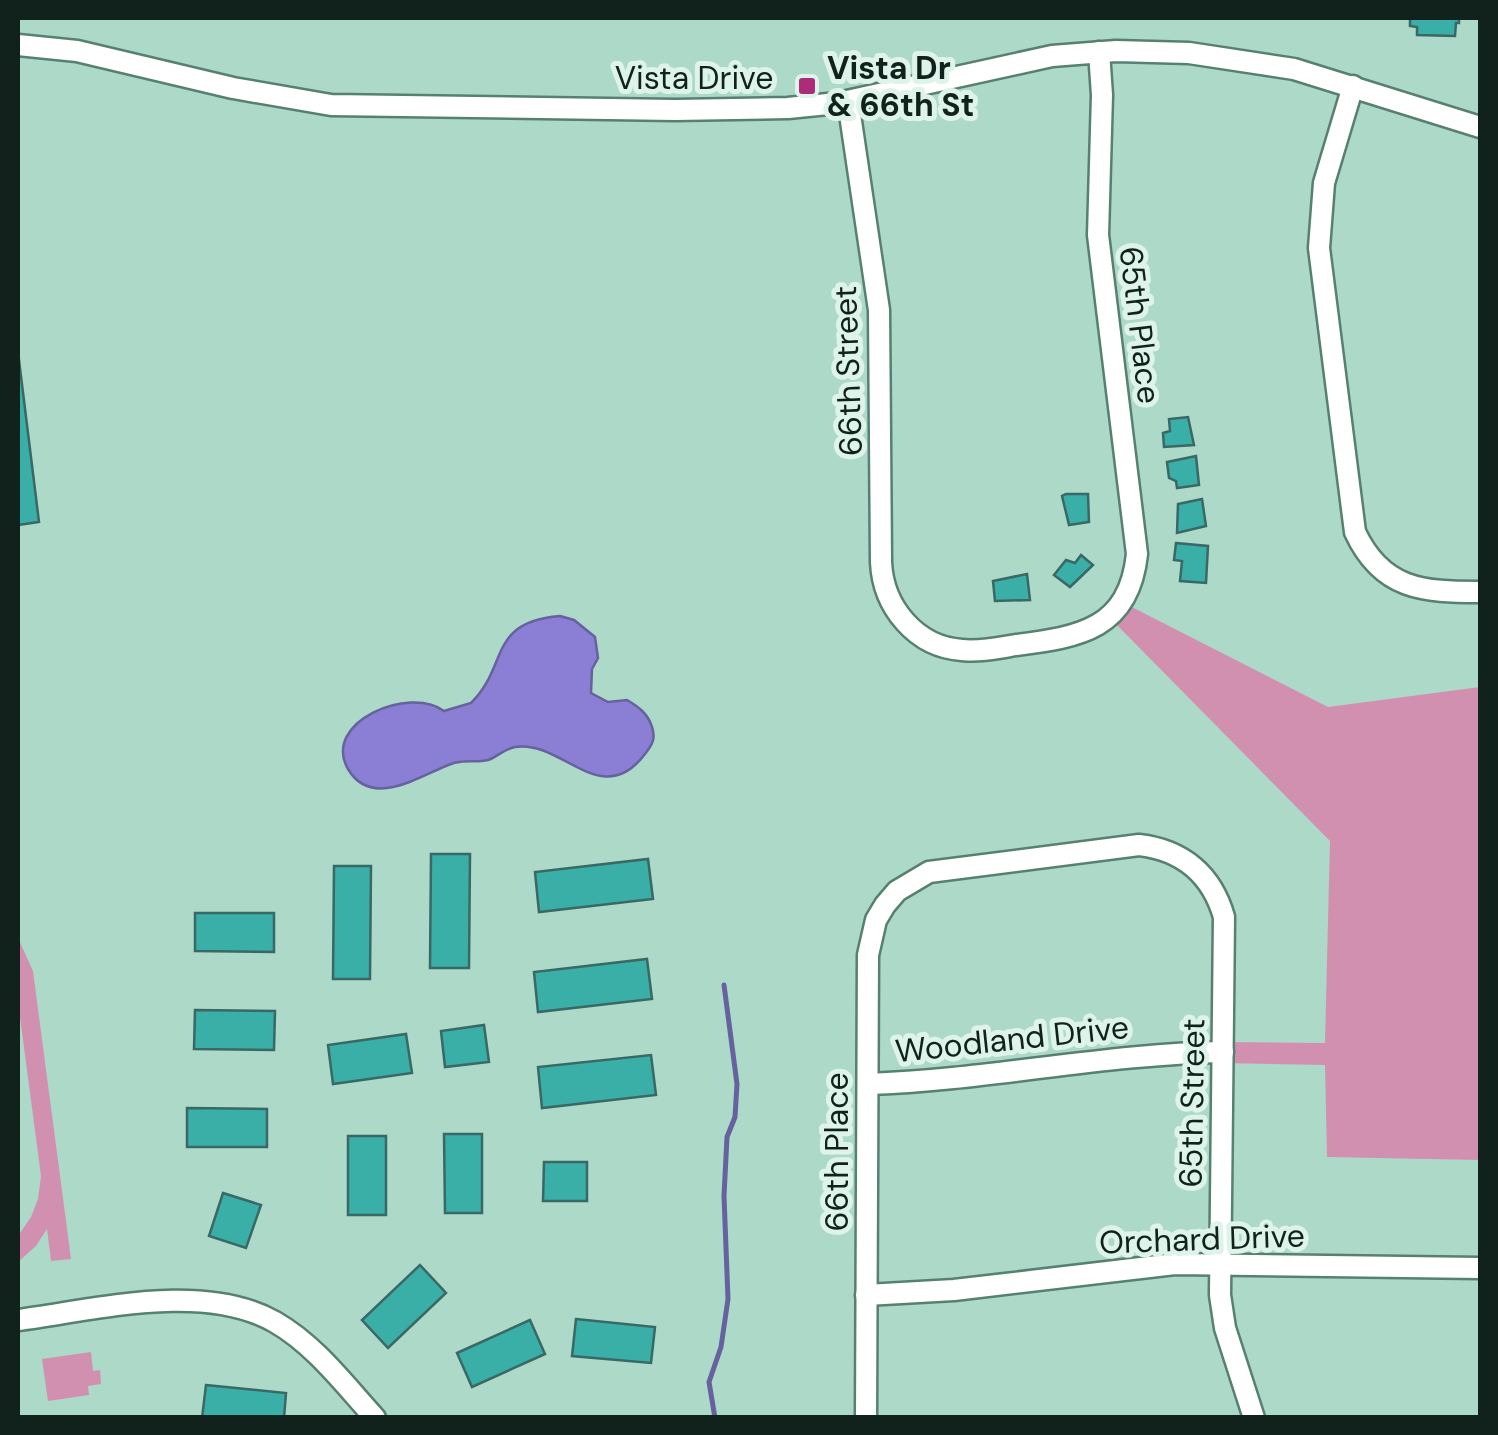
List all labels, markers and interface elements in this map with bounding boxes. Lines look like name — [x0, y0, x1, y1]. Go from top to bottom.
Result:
place label: Vista Dr & 66th St — [827, 47, 974, 126]
street label: Vista Drive — [615, 57, 773, 99]
marker: Vista Dr & 66th St — [796, 75, 818, 97]
street label: 65th Place — [1110, 244, 1170, 406]
street label: 66th Street — [824, 285, 872, 457]
street label: Woodland Drive — [893, 1006, 1131, 1072]
street label: 65th Street — [1170, 1018, 1214, 1188]
street label: 66th Place — [816, 1072, 858, 1232]
street label: Orchard Drive — [1098, 1214, 1306, 1264]

